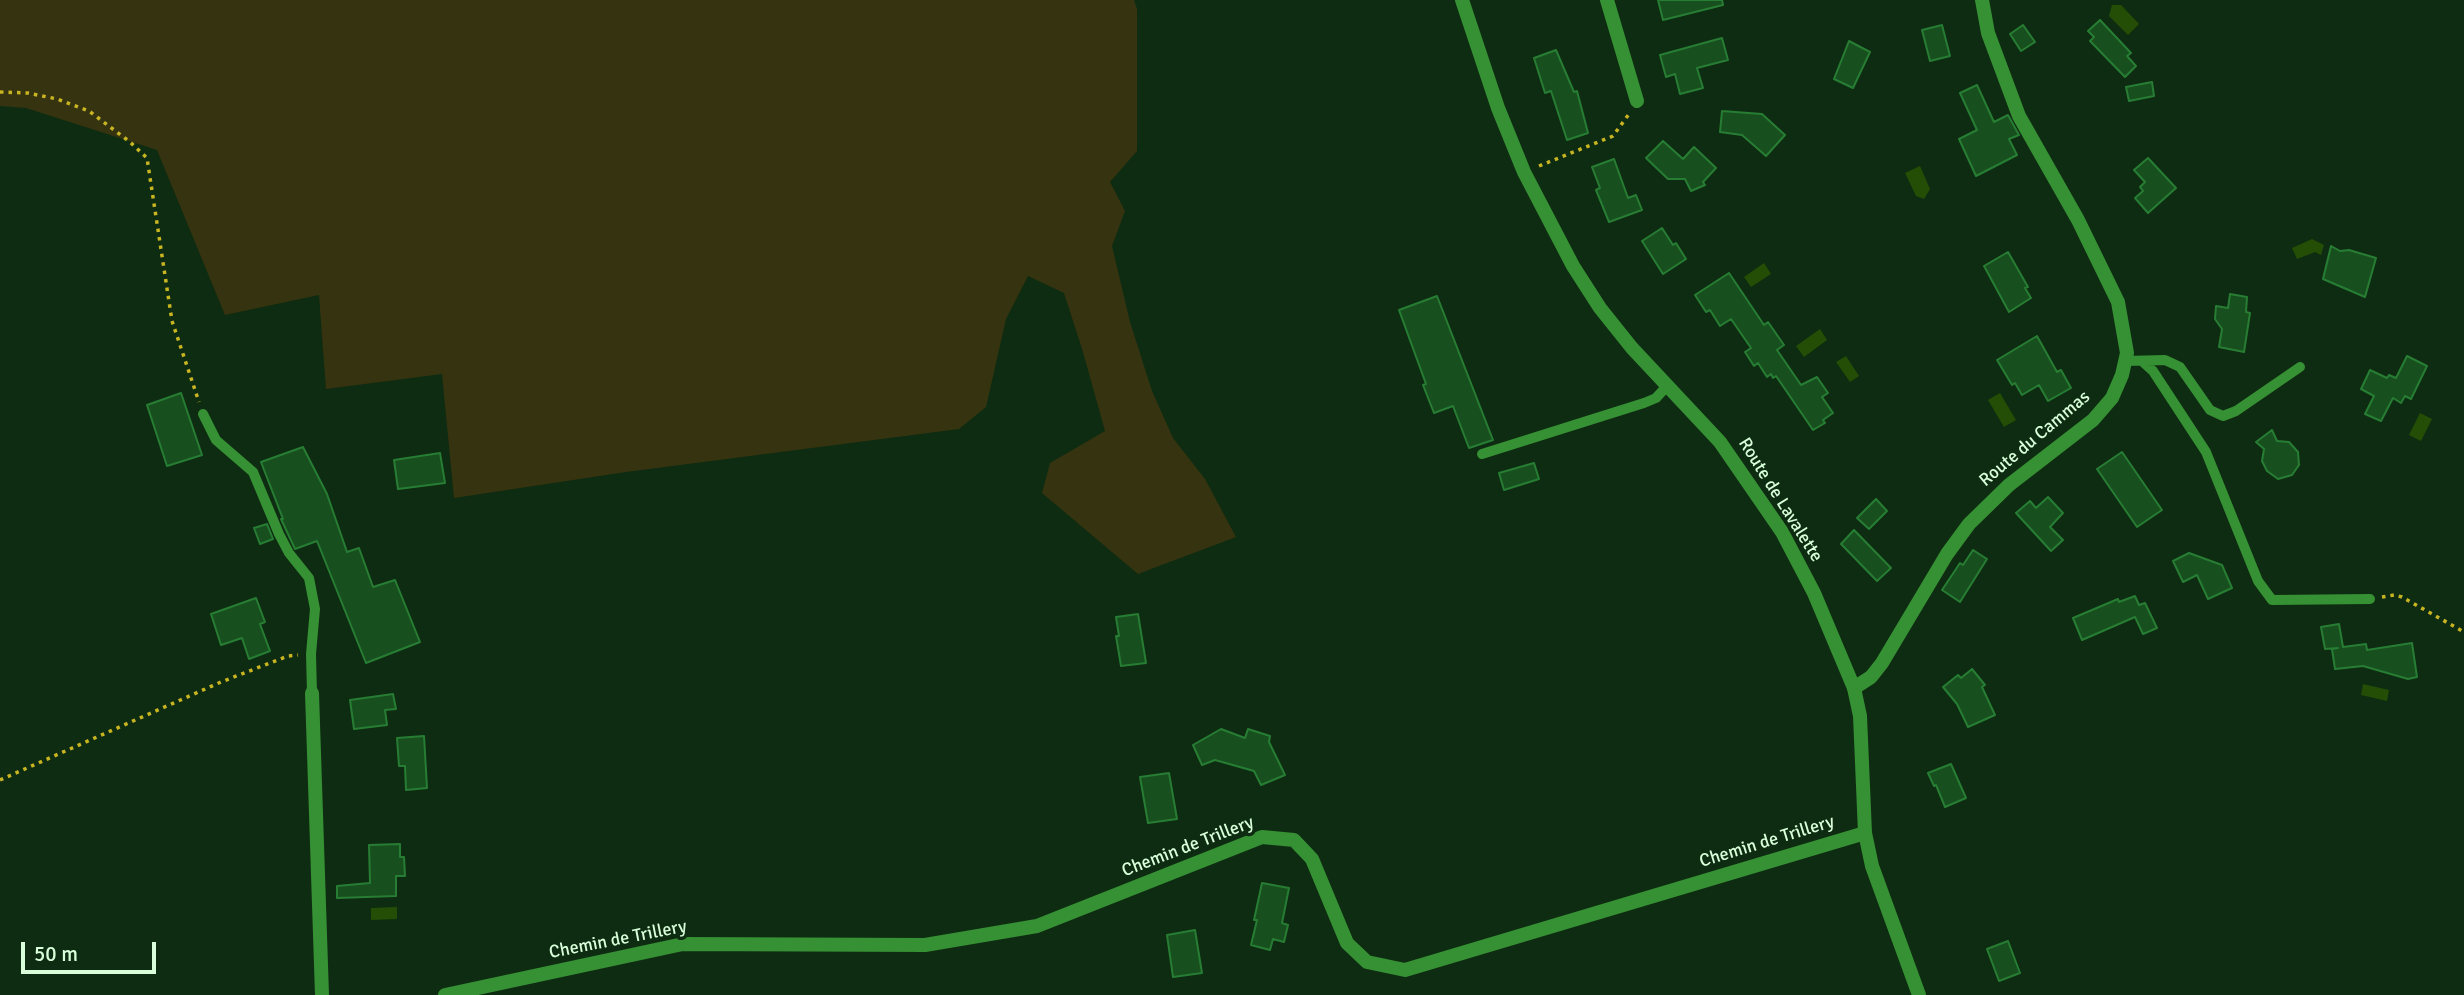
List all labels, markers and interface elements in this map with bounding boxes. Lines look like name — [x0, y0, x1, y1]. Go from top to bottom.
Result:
street label: Route du Cammas — [1975, 386, 2095, 492]
street label: Route de Lavalette — [1733, 434, 1827, 566]
street label: Chemin de Trillery — [1697, 811, 1837, 873]
street label: Chemin de Trillery — [1119, 812, 1257, 882]
street label: Chemin de Trillery — [547, 916, 689, 964]
scale bar — [24, 928, 159, 972]
text: 50 m — [34, 941, 78, 967]

